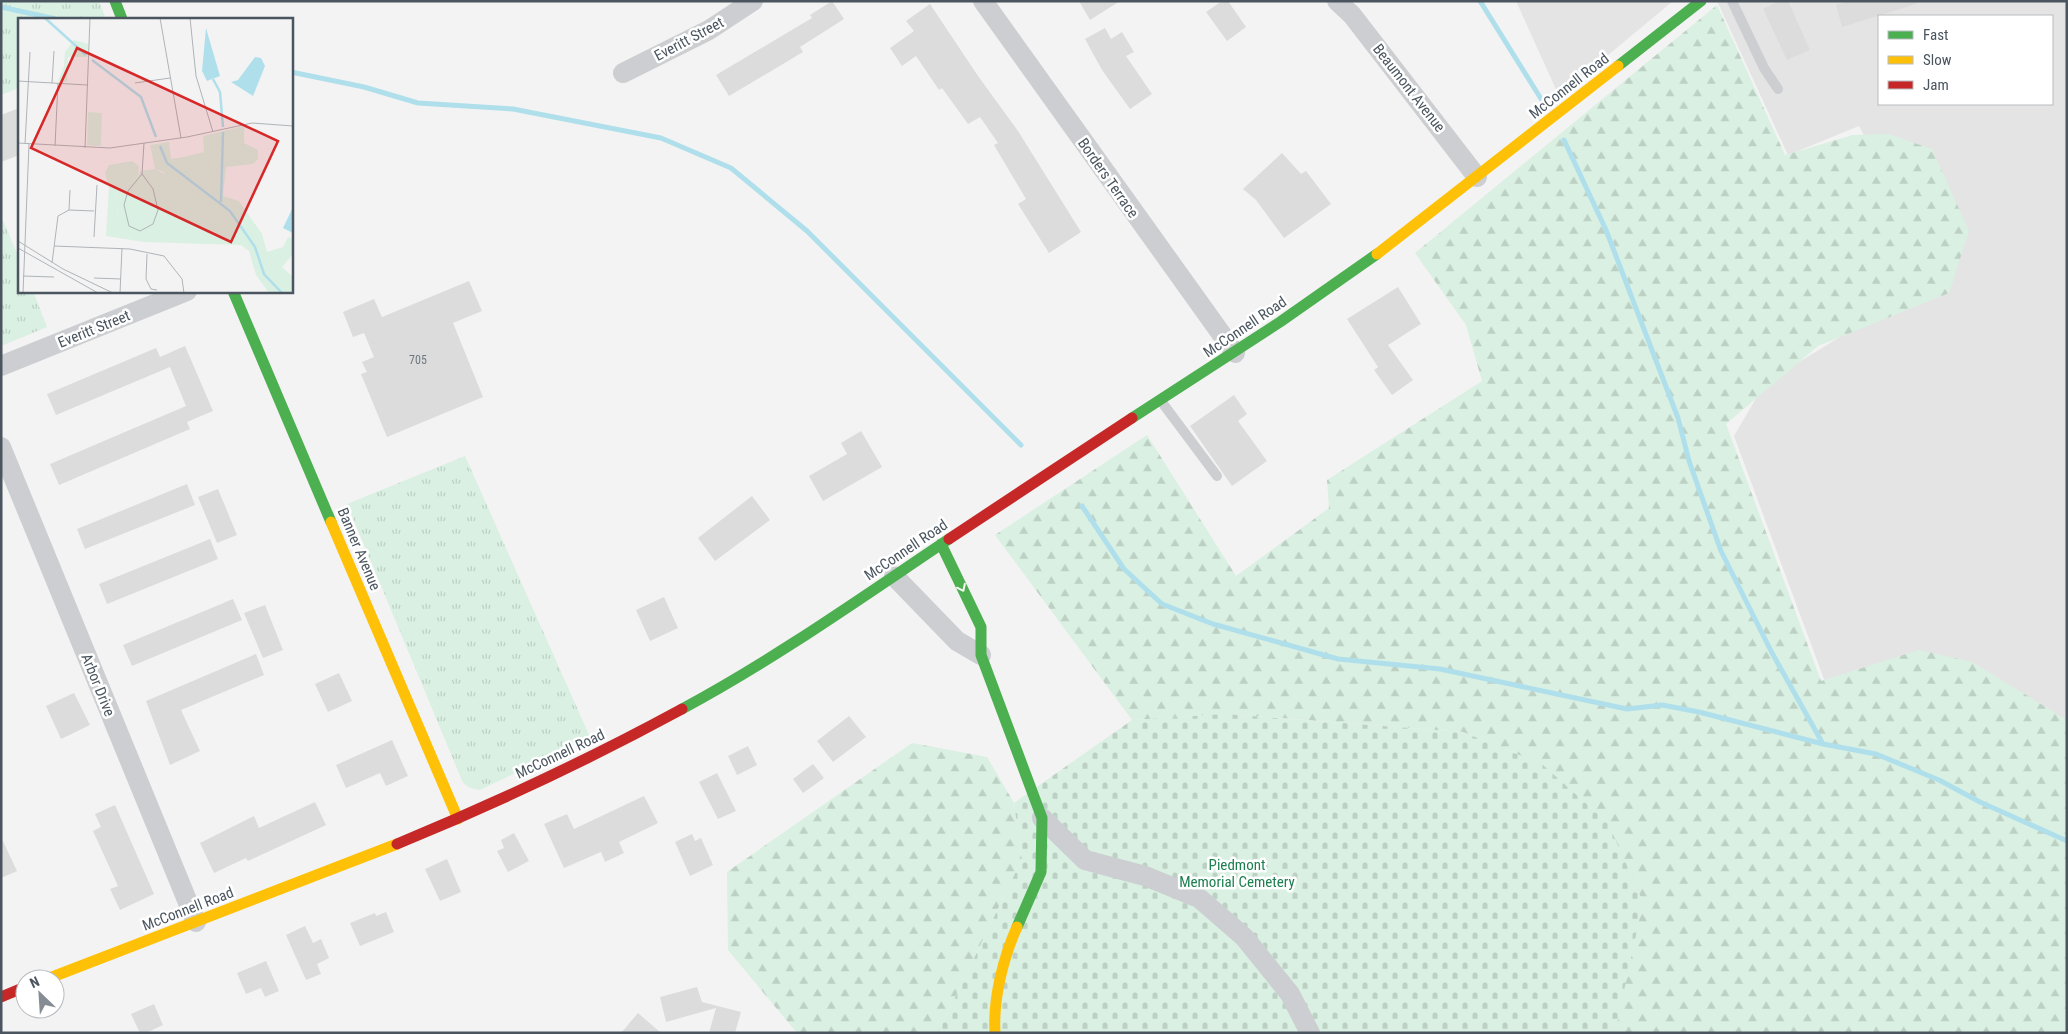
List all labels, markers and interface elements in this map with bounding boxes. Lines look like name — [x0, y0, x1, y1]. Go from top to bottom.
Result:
street label: Everitt Street — [651, 13, 727, 65]
legend — [1878, 15, 2053, 105]
inset map — [18, 18, 292, 292]
text: Fast — [1923, 26, 1948, 44]
street label: Beaumont Avenue — [1369, 40, 1449, 136]
street label: McConnell Road — [1526, 49, 1612, 123]
text: Slow — [1923, 51, 1952, 69]
text: Jam — [1923, 76, 1949, 94]
street label: Borders Terrace — [1074, 135, 1142, 221]
street label: McConnell Road — [1200, 293, 1290, 361]
street label: Everitt Street — [55, 306, 133, 352]
house number: 705 — [409, 353, 427, 367]
street label: Banner Avenue — [333, 505, 385, 593]
street label: McConnell Road — [861, 516, 951, 584]
one-way arrow — [956, 583, 967, 592]
street label: Arbor Drive — [77, 651, 119, 719]
street label: McConnell Road — [513, 725, 607, 783]
park label: Piedmont Memorial Cemetery — [1179, 856, 1295, 891]
street label: McConnell Road — [140, 883, 236, 935]
north arrow — [15, 969, 65, 1019]
text: N — [27, 973, 42, 991]

